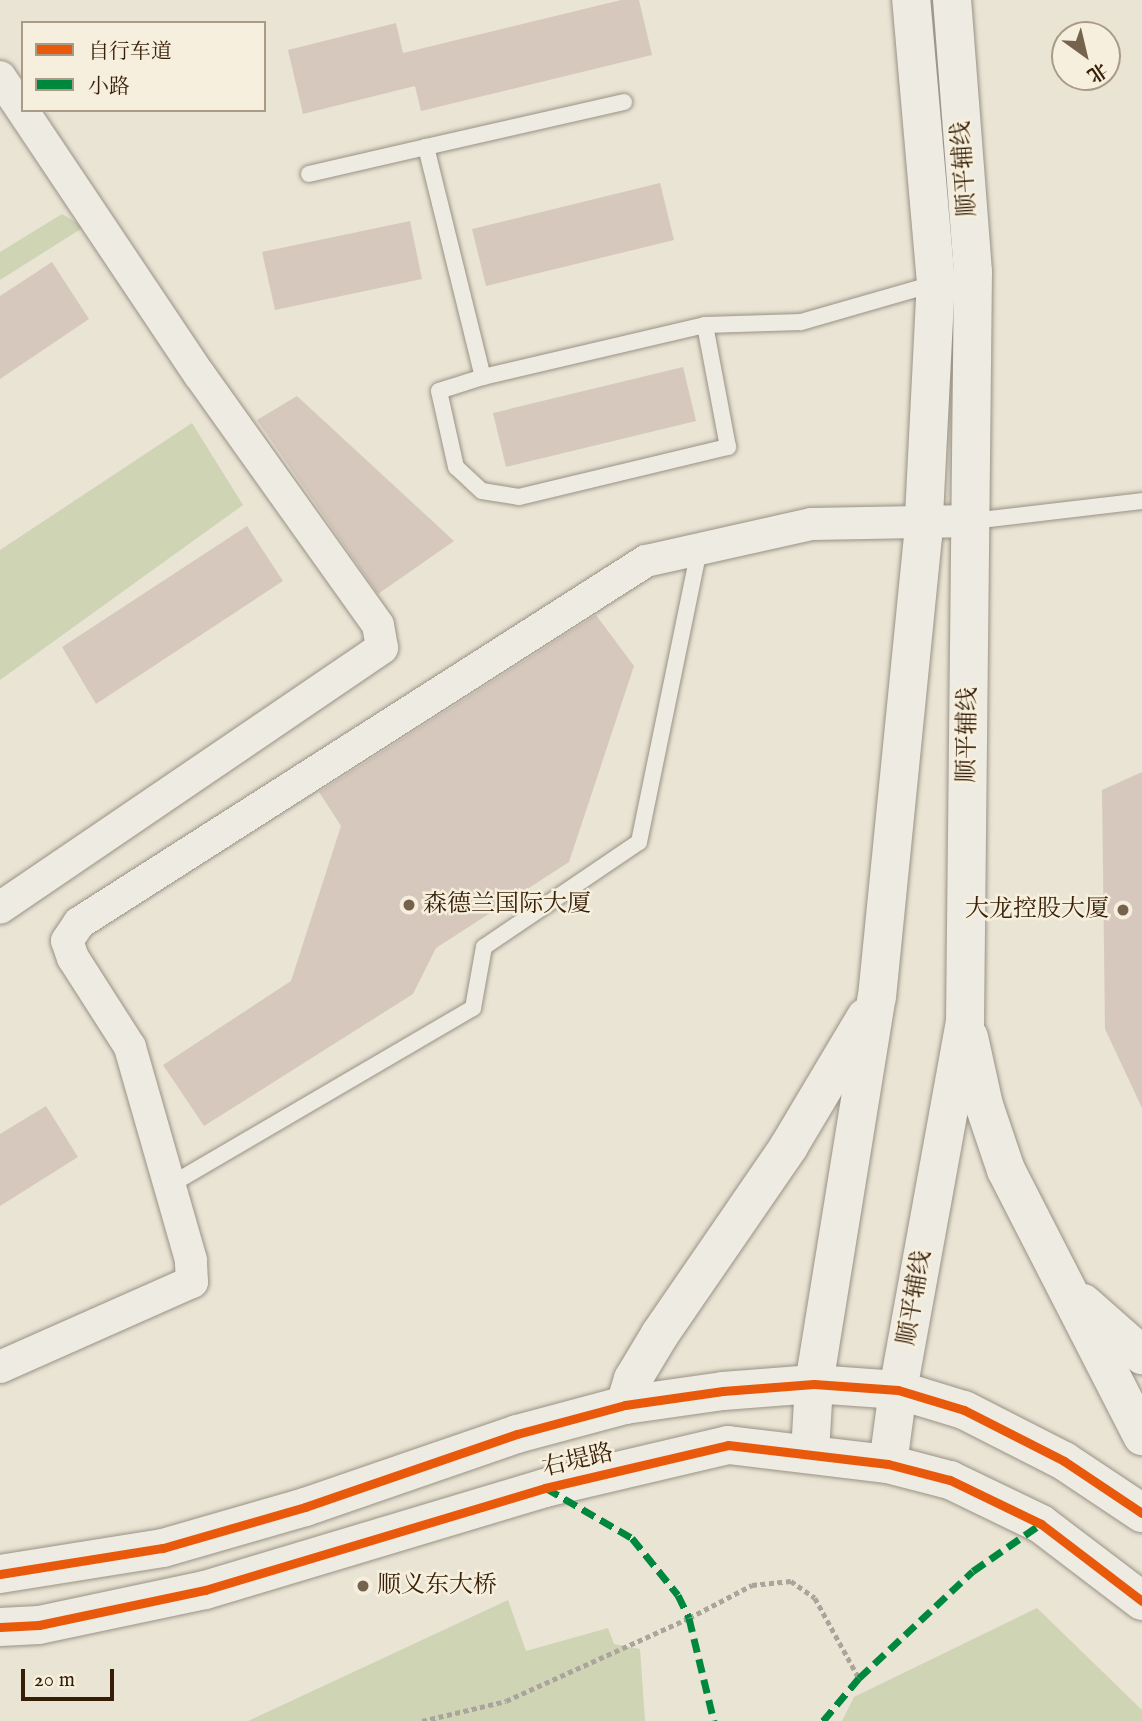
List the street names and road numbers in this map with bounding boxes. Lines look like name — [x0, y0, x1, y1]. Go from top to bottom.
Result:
street label: 顺平辅线 — [947, 120, 983, 218]
street label: 顺平辅线 — [953, 687, 983, 783]
street label: 顺平辅线 — [892, 1248, 938, 1348]
street label: 右堤路 — [540, 1439, 616, 1483]

